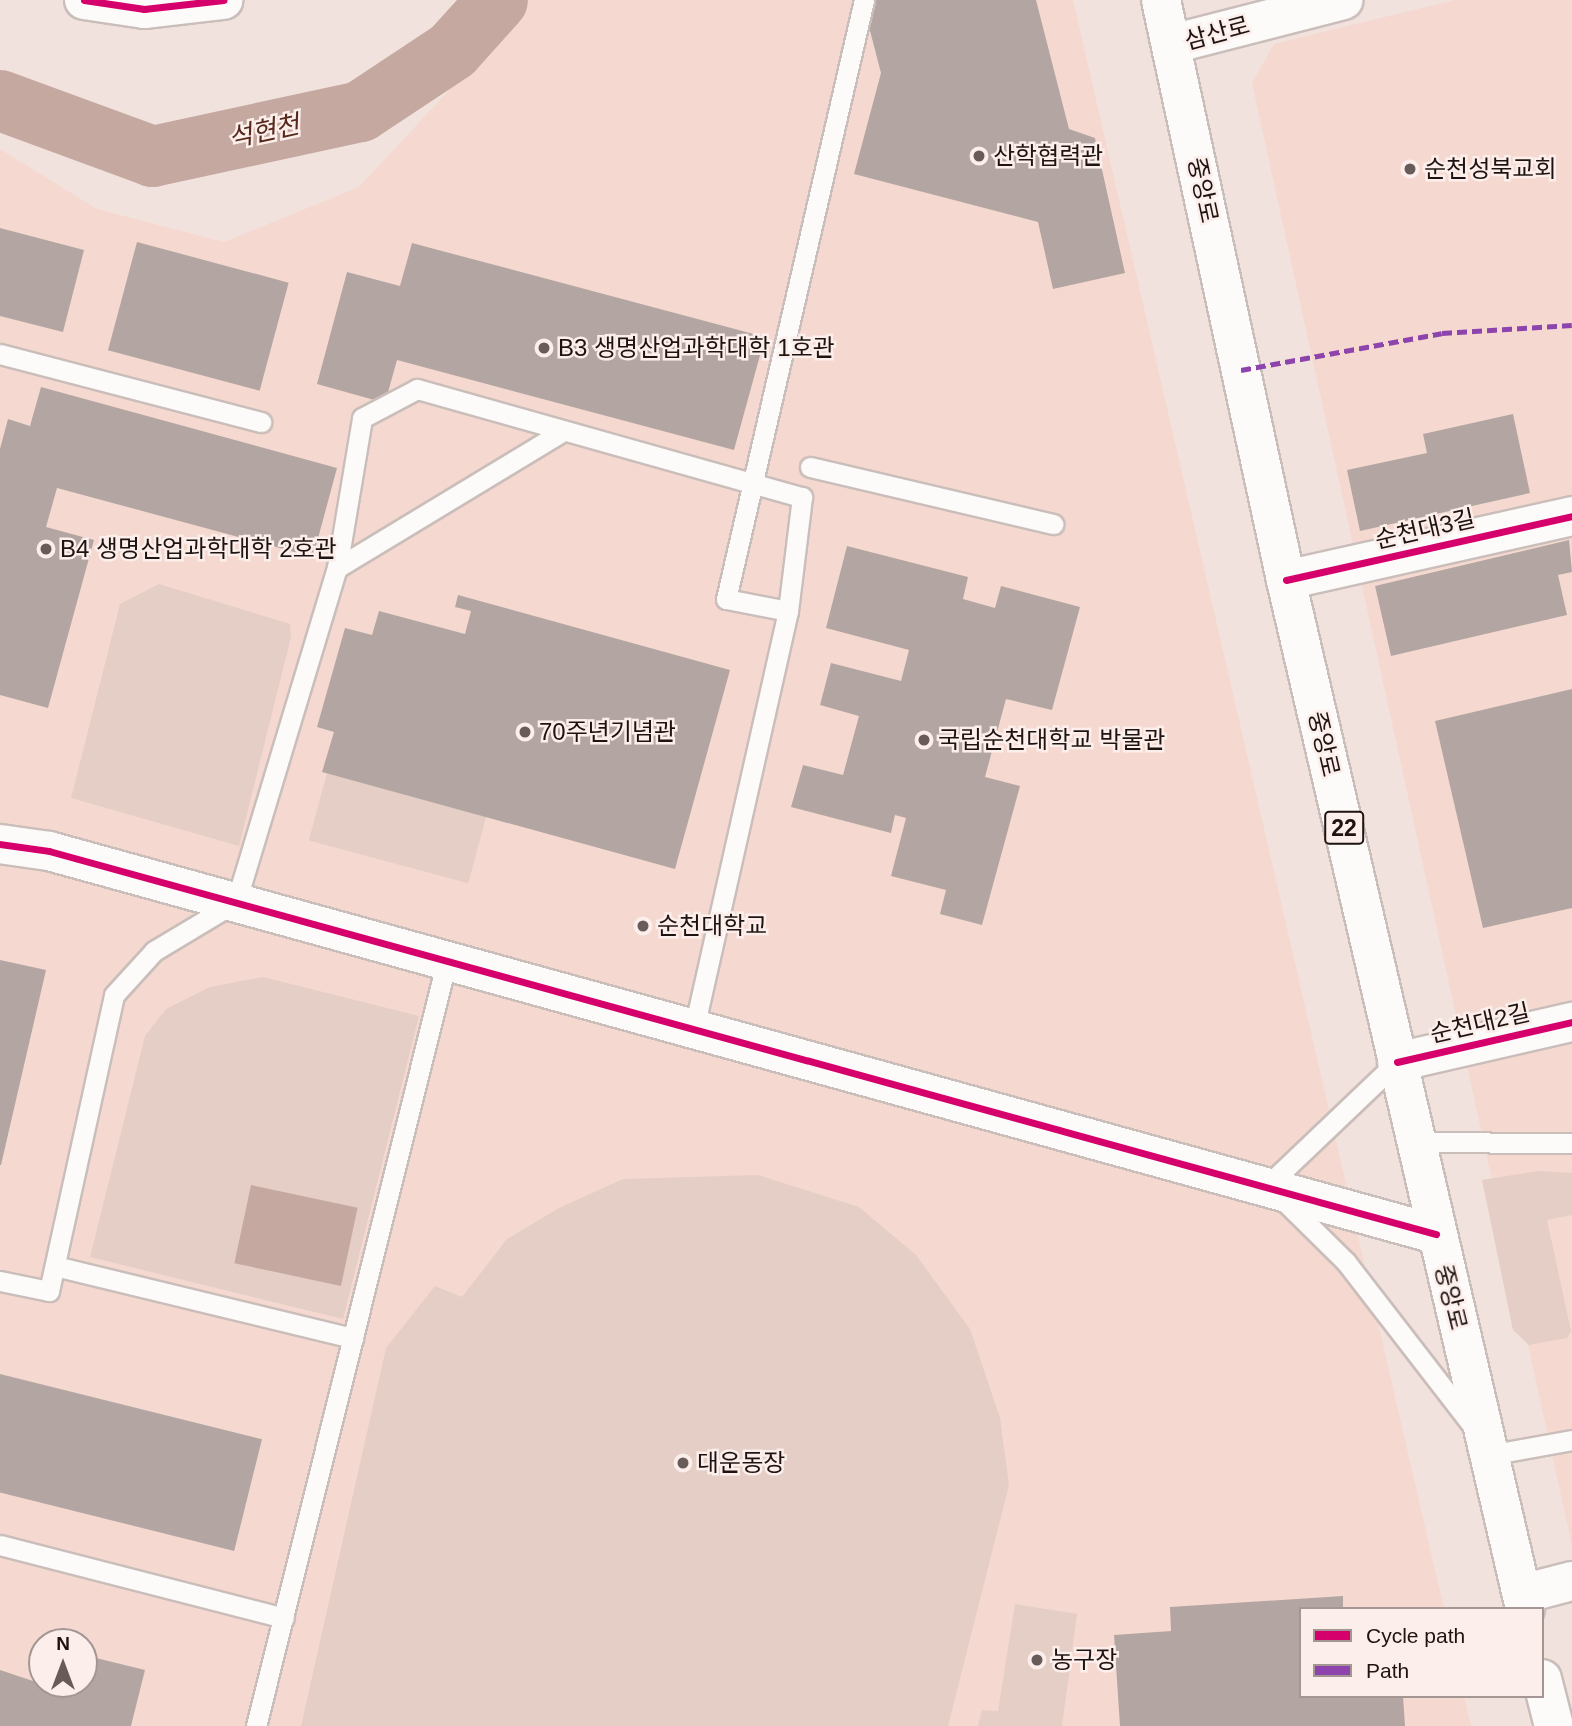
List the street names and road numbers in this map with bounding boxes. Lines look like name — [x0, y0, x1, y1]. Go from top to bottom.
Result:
street label: 삼산로 — [1181, 11, 1253, 55]
street label: 중앙로 — [1182, 155, 1224, 225]
street label: 순천대3길 — [1372, 504, 1478, 554]
street label: 중앙로 — [1303, 708, 1345, 780]
road number: 22 — [1323, 808, 1365, 848]
street label: 순천대2길 — [1427, 998, 1533, 1048]
street label: 중앙로 — [1429, 1261, 1473, 1333]

